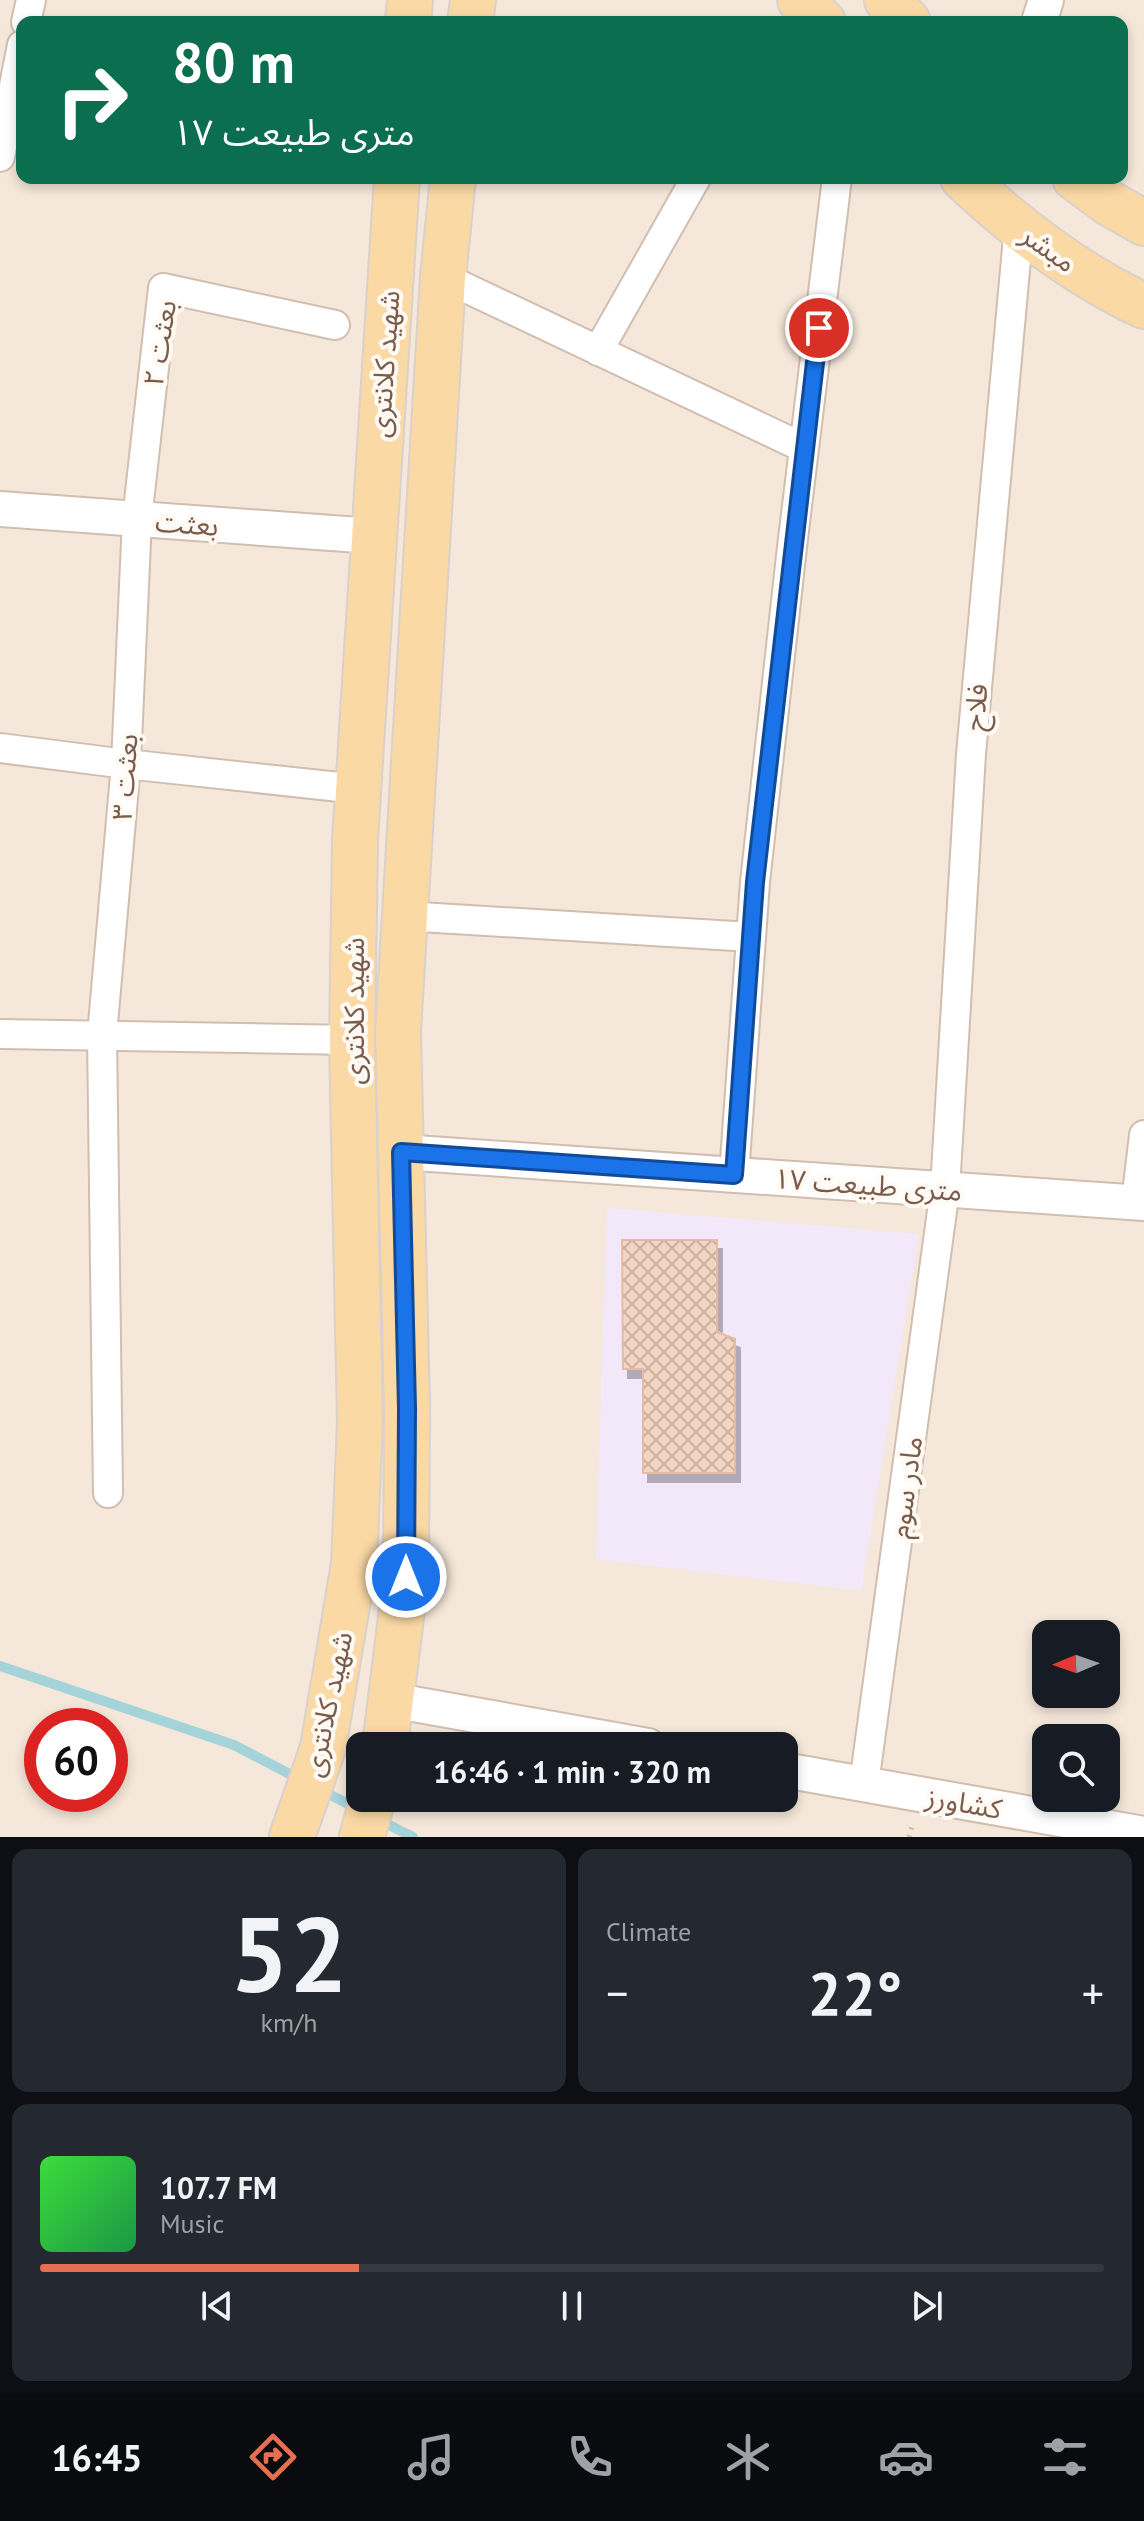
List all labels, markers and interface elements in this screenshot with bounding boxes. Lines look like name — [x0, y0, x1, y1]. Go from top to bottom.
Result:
text: 80 m — [172, 26, 295, 98]
icon: right — [40, 48, 144, 152]
text: ۱۷ متری طبیعت — [172, 108, 415, 155]
street label: مبشر — [1013, 215, 1084, 280]
street label: شهید کلانتری — [360, 289, 408, 439]
pin — [785, 294, 853, 362]
street label: بعثت ۲ — [134, 297, 184, 389]
icon: arrive — [797, 306, 841, 350]
street label: بعثت — [154, 502, 220, 544]
street label: فلاح — [955, 682, 998, 732]
street label: بعثت ۳ — [103, 732, 145, 822]
street label: شهید کلانتری — [335, 937, 372, 1085]
street label: ۱۷ متری طبیعت — [773, 1159, 963, 1209]
street label: مادر سوم — [880, 1434, 933, 1541]
position arrow — [364, 1535, 448, 1619]
north arrow — [1032, 1620, 1120, 1708]
map controls — [1032, 1620, 1120, 1812]
street label: شهید کلانتری — [294, 1628, 360, 1780]
speed limit sign: 60 — [24, 1708, 128, 1812]
button: search — [1032, 1724, 1120, 1812]
text: 16:46 · 1 min · 320 m — [433, 1752, 711, 1791]
street label: کشاورز — [922, 1777, 1005, 1827]
text: 52 — [230, 1886, 348, 2021]
text: Climate — [606, 1915, 691, 1948]
text: 22° — [808, 1954, 902, 2032]
text: − — [606, 1964, 628, 2021]
text: + — [1082, 1964, 1104, 2021]
text: km/h — [261, 2006, 318, 2039]
text: 107.7 FM — [160, 2168, 277, 2207]
text: Music — [160, 2207, 224, 2240]
icon: previous — [195, 2284, 239, 2328]
icon: pause — [550, 2284, 594, 2328]
icon: next — [905, 2284, 949, 2328]
icon: directions — [245, 2429, 301, 2485]
icon: music — [403, 2429, 459, 2485]
icon: phone — [562, 2429, 618, 2485]
icon: climate — [720, 2429, 776, 2485]
icon: car — [878, 2429, 934, 2485]
icon: filters — [1037, 2429, 1093, 2485]
text: 16:45 — [51, 2434, 143, 2481]

